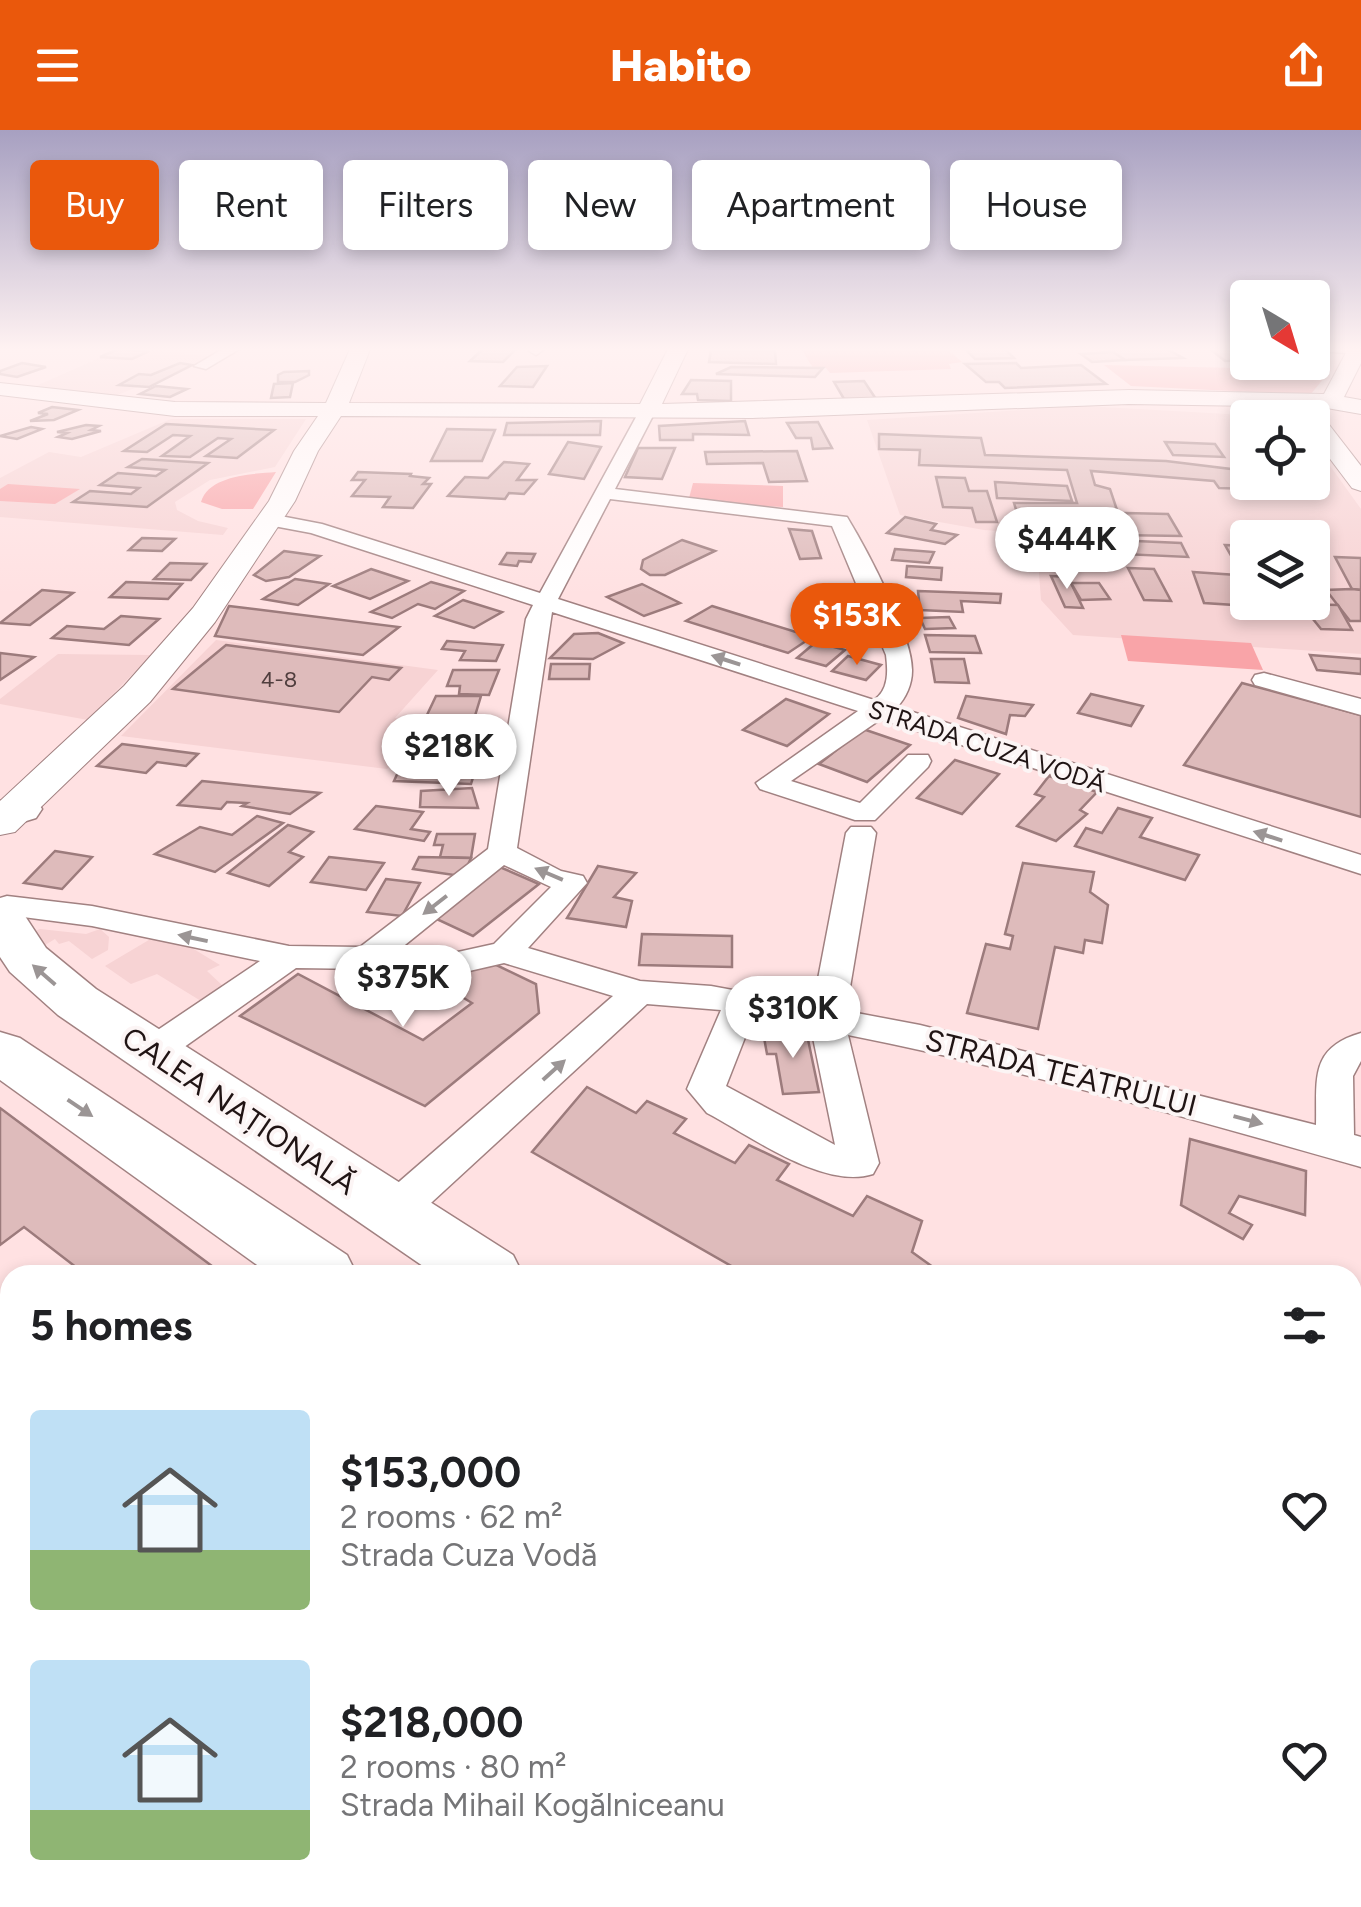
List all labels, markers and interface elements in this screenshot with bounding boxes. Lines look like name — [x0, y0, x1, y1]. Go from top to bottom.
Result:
icon: menu — [30, 38, 85, 93]
text: Habito — [610, 38, 751, 92]
icon: share — [1276, 38, 1331, 93]
chip: Buy — [30, 160, 159, 250]
chip: Rent — [179, 160, 323, 250]
chip: Filters — [343, 160, 508, 250]
chip: New — [528, 160, 672, 250]
chip: Apartment — [692, 160, 930, 250]
chip: House — [950, 160, 1122, 250]
north arrow — [1230, 280, 1330, 380]
map controls — [1230, 280, 1330, 620]
button: locate — [1230, 400, 1330, 500]
pin: $444K — [997, 507, 1137, 592]
text: $444K — [1017, 520, 1117, 558]
button: layers — [1230, 520, 1330, 620]
pin: $153K — [787, 583, 927, 668]
text: $153K — [813, 596, 901, 634]
one-way arrow — [710, 652, 740, 667]
house number: 4-8 — [261, 666, 297, 693]
street label: STRADA CUZA VODĂ — [865, 693, 1109, 799]
pin: $218K — [379, 714, 519, 799]
text: $218K — [404, 727, 494, 765]
one-way arrow — [1253, 827, 1283, 842]
one-way arrow — [534, 866, 564, 882]
one-way arrow — [422, 894, 448, 915]
one-way arrow — [177, 929, 208, 945]
pin: $375K — [333, 945, 473, 1030]
text: $375K — [356, 958, 450, 996]
one-way arrow — [32, 964, 57, 986]
pin: $310K — [723, 976, 863, 1061]
text: $310K — [747, 989, 839, 1027]
street label: CALEA NAȚIONALĂ — [115, 1019, 364, 1203]
street label: STRADA TEATRULUI — [922, 1021, 1201, 1124]
one-way arrow — [542, 1059, 566, 1082]
one-way arrow — [66, 1098, 93, 1117]
one-way arrow — [1233, 1112, 1264, 1128]
icon: filters — [1277, 1298, 1332, 1353]
text: 5 homes — [30, 1300, 192, 1351]
text: $153,000 — [340, 1447, 521, 1498]
icon: home — [110, 1450, 230, 1570]
icon: heart — [1277, 1483, 1332, 1538]
text: 2 rooms · 62 m² — [340, 1498, 563, 1536]
text: Strada Cuza Vodă — [340, 1536, 597, 1574]
text: $218,000 — [340, 1697, 523, 1748]
icon: home — [110, 1700, 230, 1820]
icon: heart — [1277, 1733, 1332, 1788]
text: 2 rooms · 80 m² — [340, 1748, 567, 1786]
text: Strada Mihail Kogălniceanu — [340, 1786, 725, 1824]

